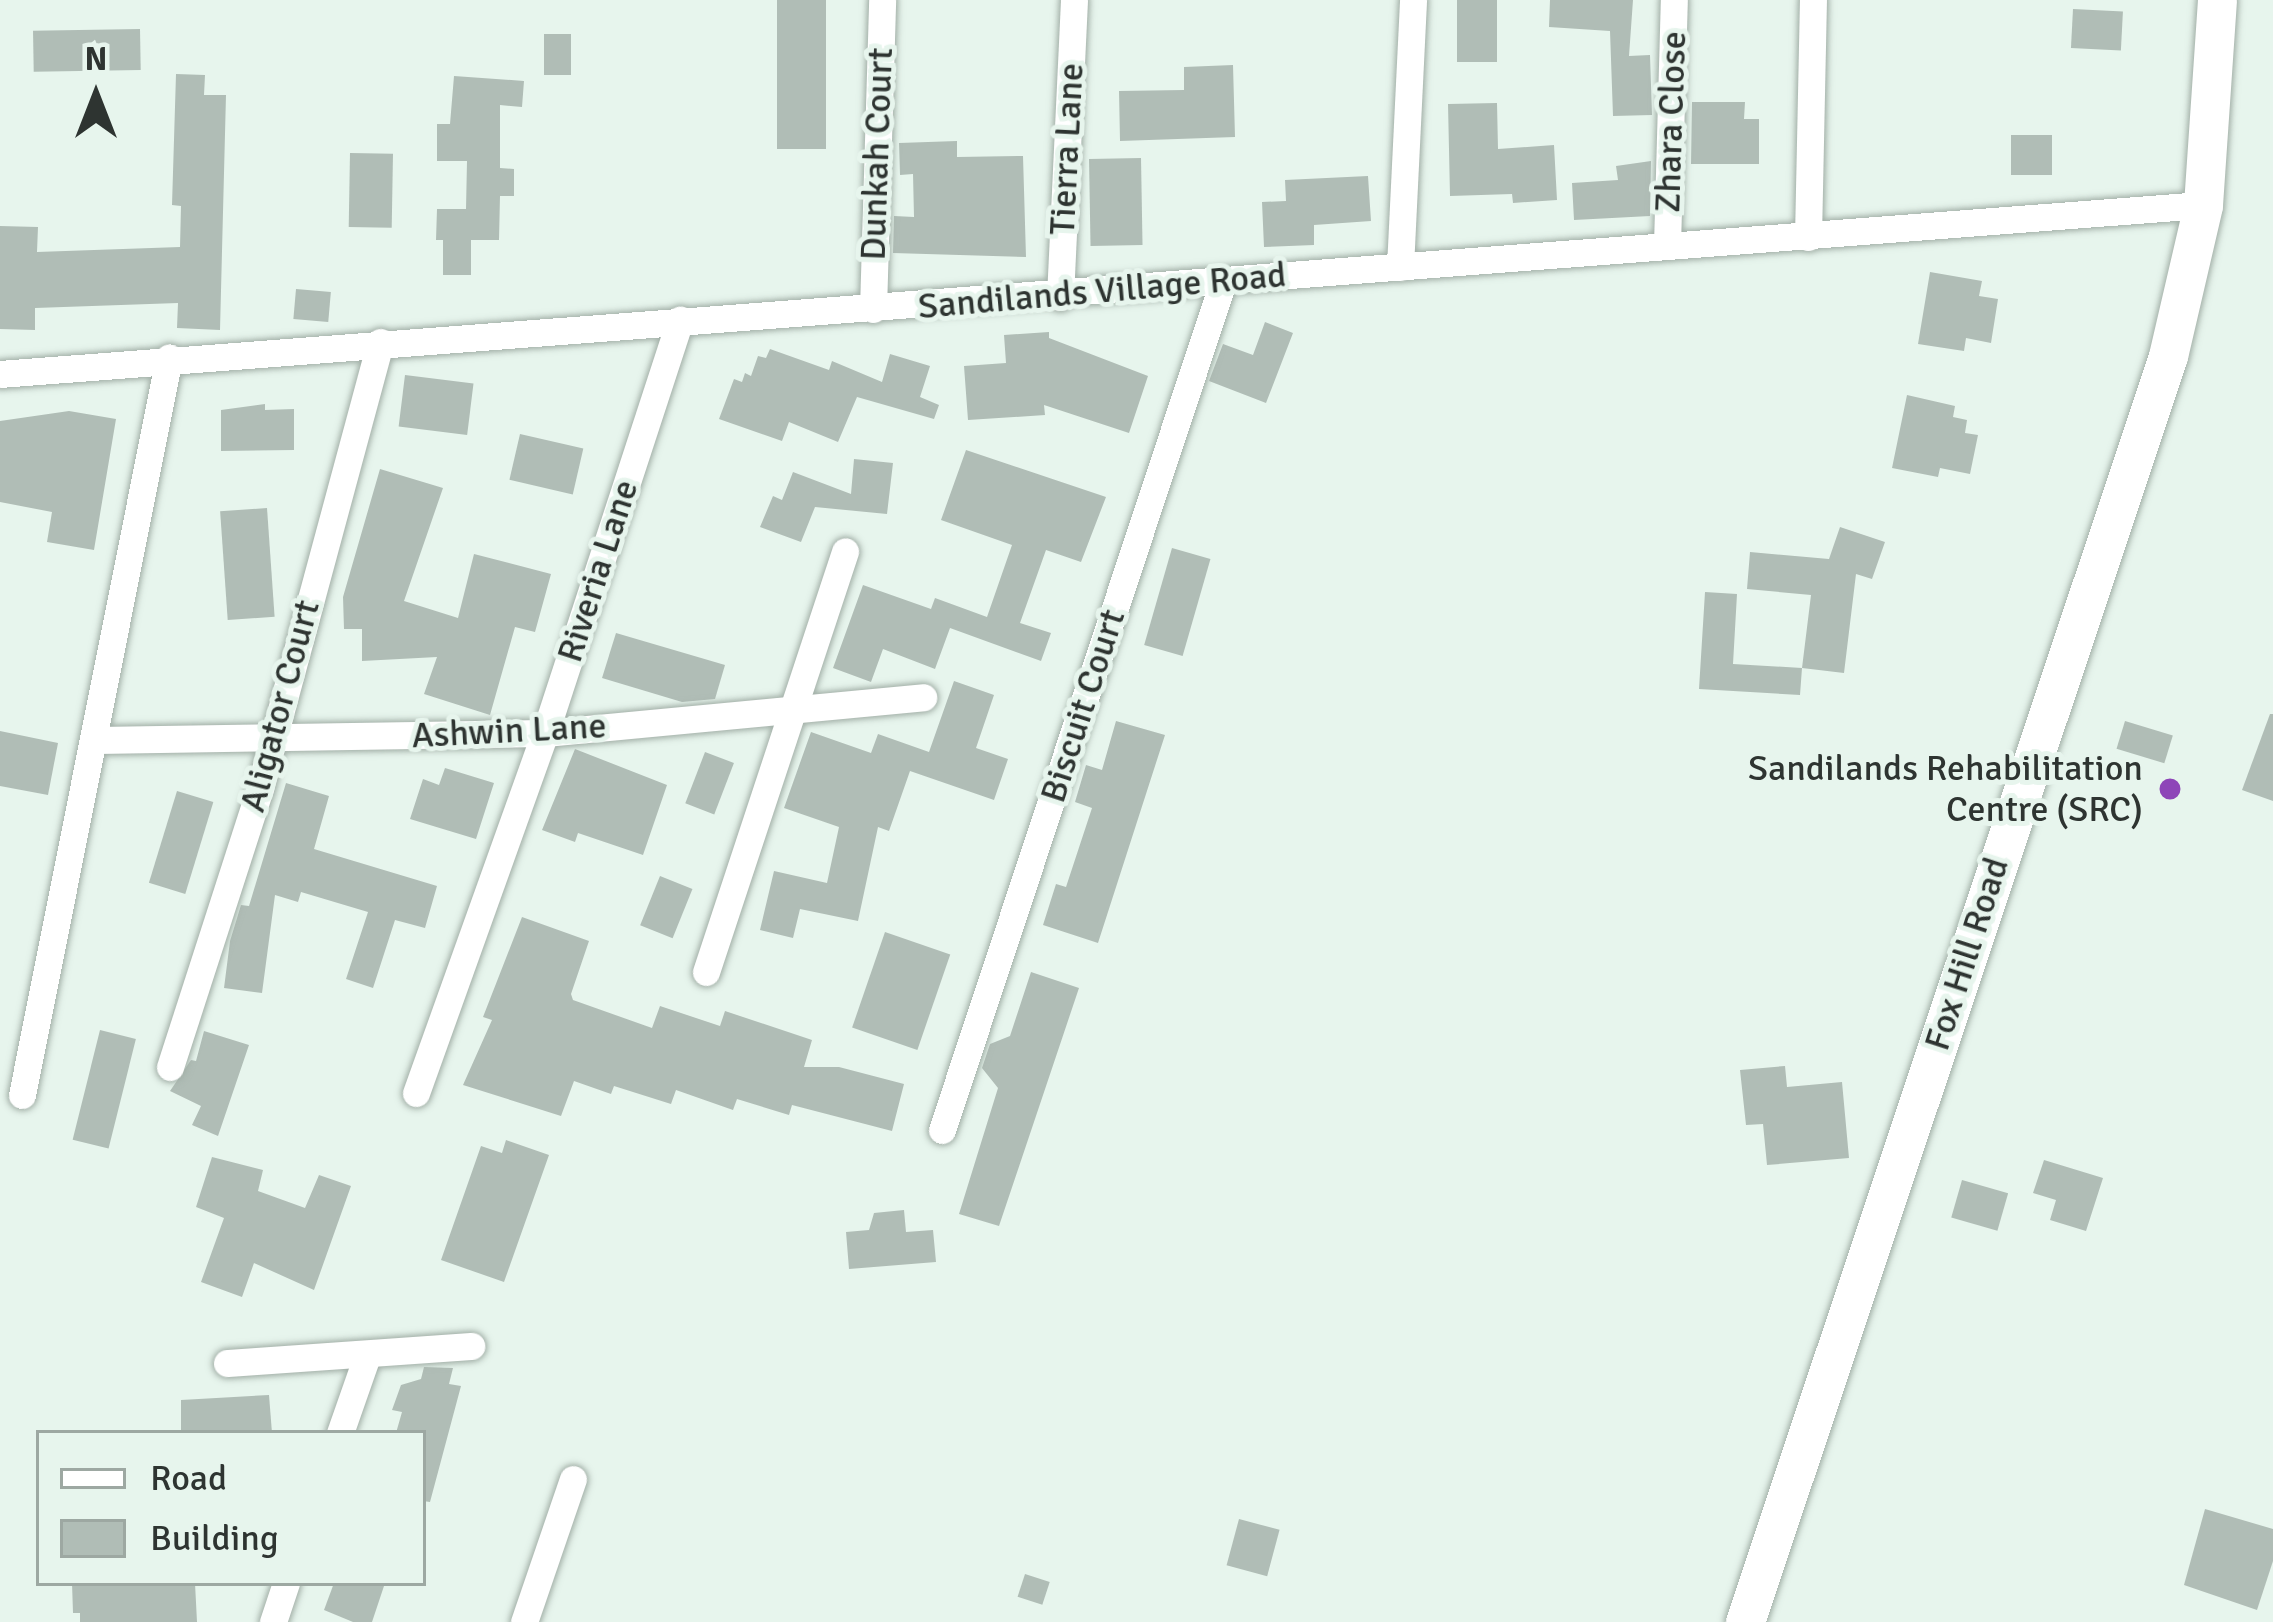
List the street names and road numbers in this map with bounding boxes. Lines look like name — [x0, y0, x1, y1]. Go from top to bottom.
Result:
street label: Zhara Close — [1646, 30, 1696, 214]
street label: Dunkah Court — [852, 47, 902, 261]
street label: Tierra Lane — [1041, 62, 1093, 236]
street label: Sandilands Village Road — [916, 253, 1288, 329]
street label: Riveria Lane — [548, 474, 648, 668]
street label: Aligator Court — [231, 595, 329, 817]
street label: Biscuit Court — [1031, 604, 1135, 808]
street label: Ashwin Lane — [411, 704, 607, 758]
street label: Fox Hill Road — [1916, 852, 2018, 1056]

